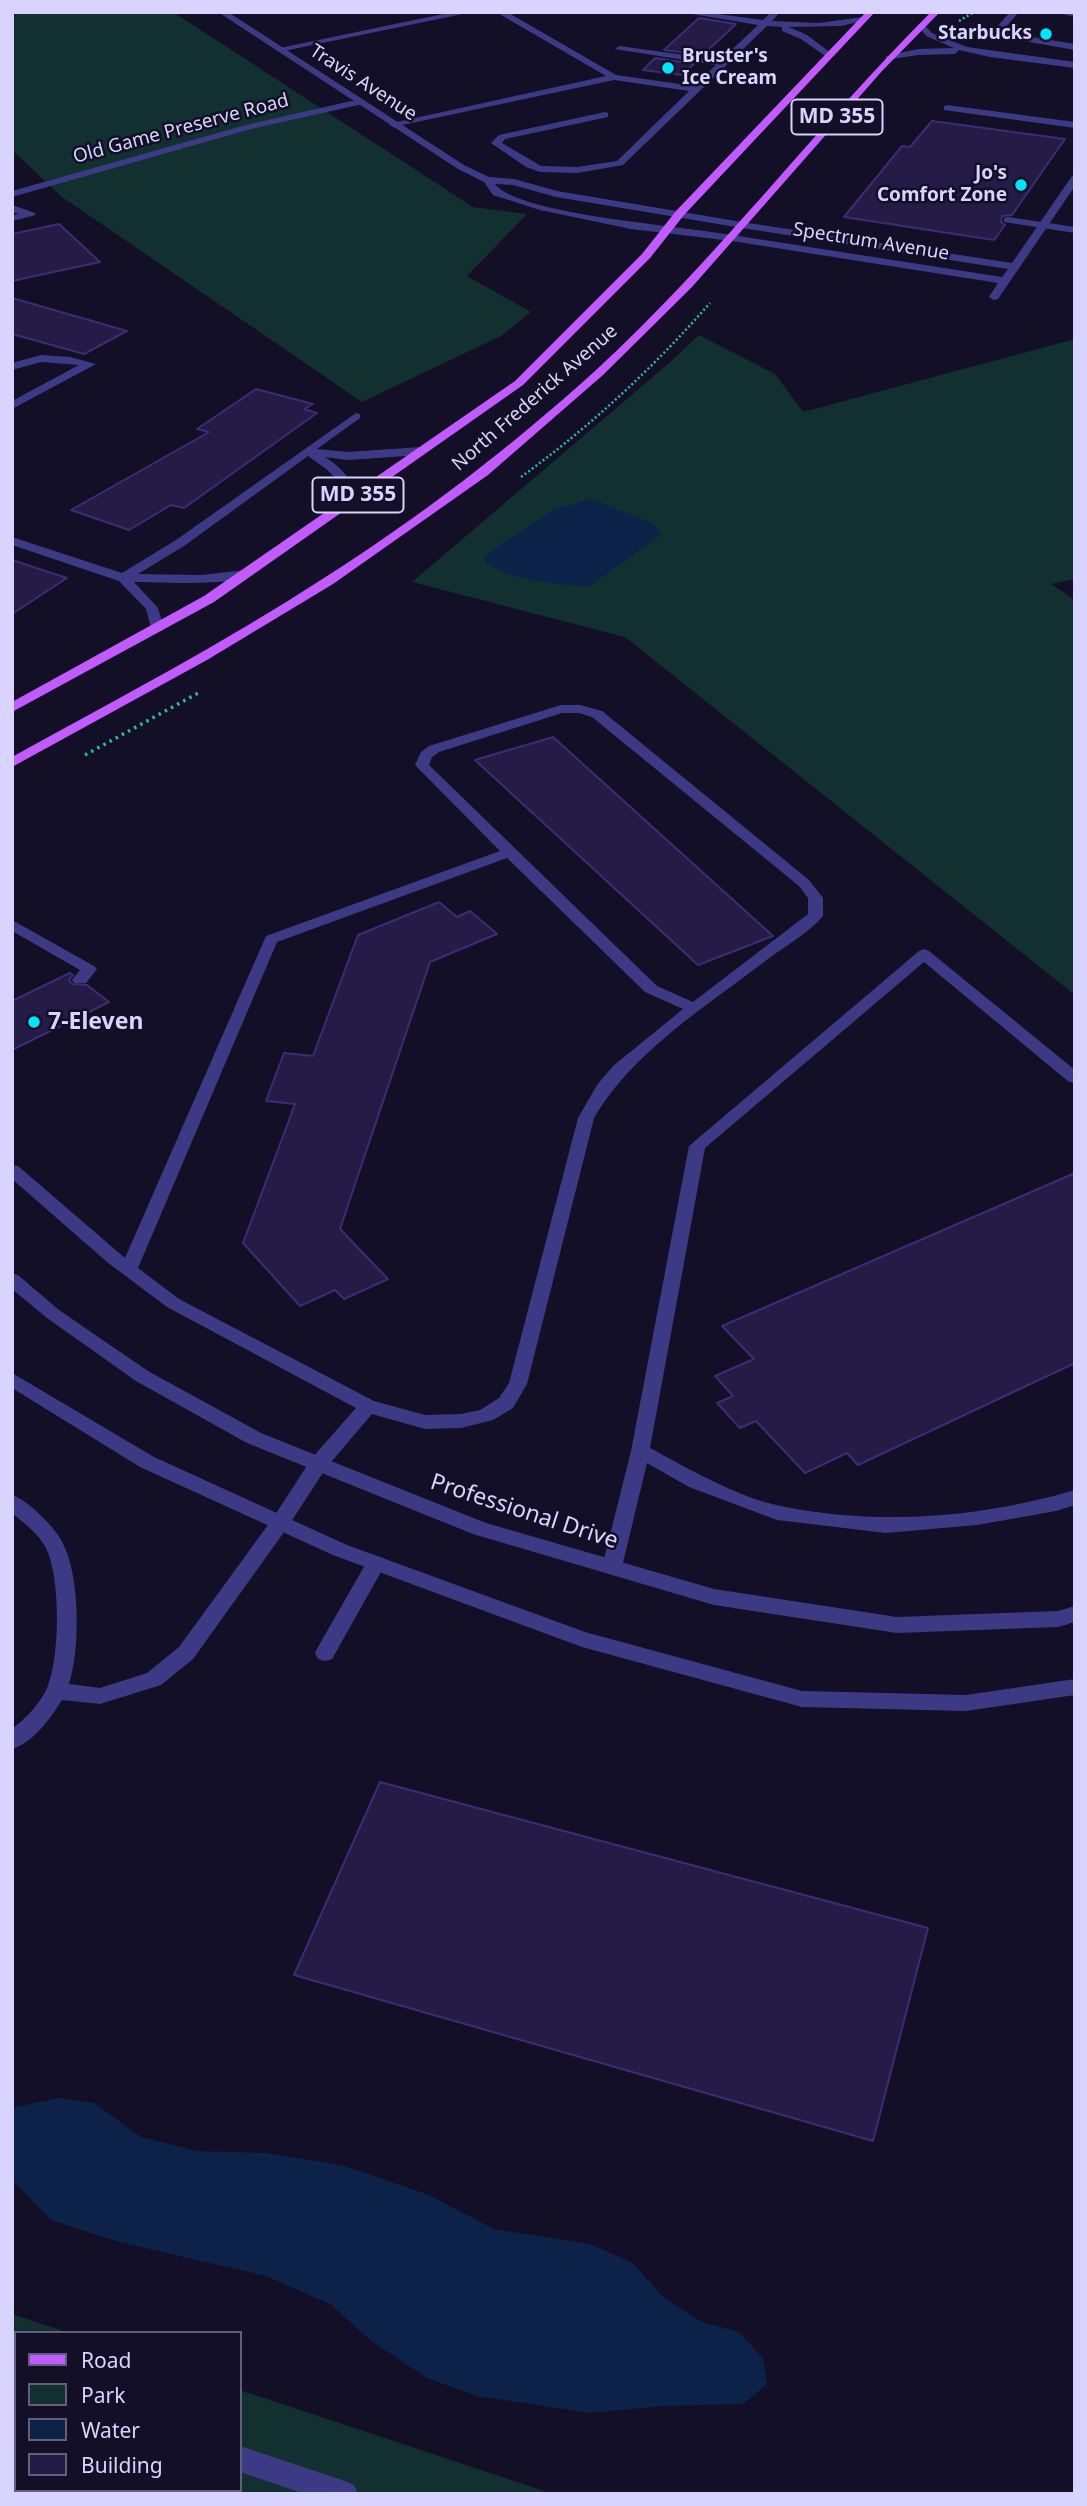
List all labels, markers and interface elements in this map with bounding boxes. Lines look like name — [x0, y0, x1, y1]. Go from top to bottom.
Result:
place label: Starbucks — [938, 23, 1032, 45]
marker: Starbucks — [1038, 26, 1054, 42]
street label: Travis Avenue — [305, 40, 421, 126]
place label: Bruster's Ice Cream — [682, 46, 777, 90]
marker: Bruster's Ice Cream — [660, 60, 676, 76]
street label: Old Game Preserve Road — [71, 89, 291, 169]
road number: MD 355 — [792, 100, 882, 134]
place label: Jo's Comfort Zone — [877, 163, 1007, 207]
marker: Jo's Comfort Zone — [1013, 177, 1029, 193]
street label: Spectrum Avenue — [791, 218, 951, 266]
street label: North Frederick Avenue — [448, 320, 622, 476]
road number: MD 355 — [312, 477, 404, 512]
place label: 7-Eleven — [48, 1008, 143, 1036]
marker: 7-Eleven — [26, 1014, 42, 1030]
street label: Professional Drive — [427, 1469, 621, 1555]
legend — [14, 2331, 242, 2492]
text: Road — [81, 2346, 131, 2374]
text: Park — [81, 2381, 125, 2409]
text: Water — [81, 2416, 140, 2444]
text: Building — [81, 2451, 163, 2479]

